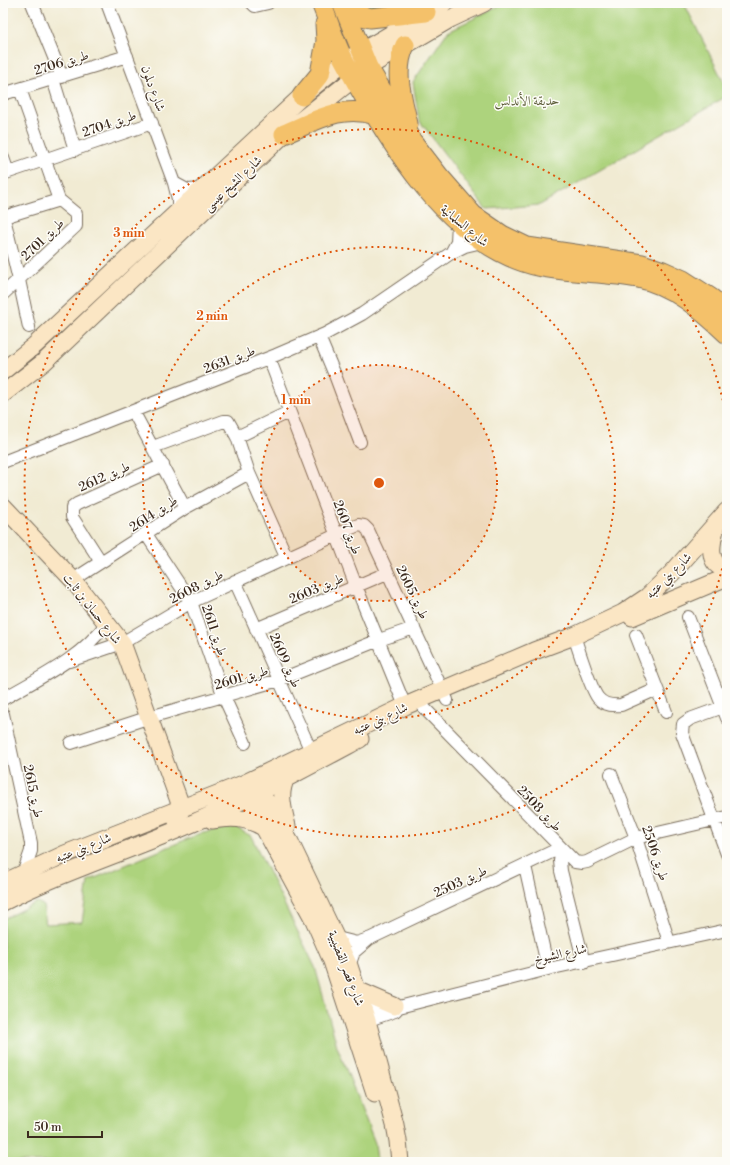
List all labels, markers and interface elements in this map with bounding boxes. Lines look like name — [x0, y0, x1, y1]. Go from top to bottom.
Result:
street label: طريق 2706 — [32, 47, 91, 79]
street label: شارع دلمون — [135, 63, 169, 114]
park label: حديقة الأندلس — [495, 92, 560, 110]
street label: طريق 2704 — [80, 107, 139, 141]
street label: شارع الشيخ عيسى — [200, 152, 267, 217]
street label: شارع السلمانية — [435, 201, 492, 253]
street label: طريق 2701 — [18, 215, 68, 264]
text: 3 min — [113, 226, 145, 241]
text: 2 min — [196, 309, 228, 324]
street label: طريق 2631 — [201, 343, 258, 377]
text: 1 min — [281, 393, 312, 408]
street label: طريق 2612 — [76, 458, 133, 495]
centre of rings — [372, 476, 386, 490]
street label: طريق 2614 — [126, 492, 181, 535]
street label: طريق 2607 — [329, 498, 365, 557]
street label: شارع بني عتبه — [642, 549, 697, 604]
street label: طريق 2605 — [392, 563, 432, 622]
street label: طريق 2608 — [167, 567, 226, 607]
street label: شارع حسان بن ثابت — [57, 570, 125, 649]
street label: طريق 2603 — [287, 570, 346, 608]
street label: طريق 2611 — [198, 603, 230, 658]
street label: طريق 2609 — [266, 631, 304, 690]
street label: طريق 2601 — [212, 663, 270, 693]
street label: شارع بني عتبه — [350, 699, 412, 741]
street label: طريق 2615 — [20, 763, 46, 819]
street label: طريق 2508 — [514, 782, 565, 835]
street label: طريق 2506 — [638, 824, 672, 883]
street label: شارع بني عتبه — [53, 830, 115, 869]
street label: طريق 2503 — [431, 863, 490, 901]
street label: شارع قصر القضيبية — [322, 928, 368, 1009]
street label: شارع الشيوخ — [532, 941, 589, 970]
scale bar — [28, 1113, 102, 1139]
text: 50 m — [34, 1120, 62, 1135]

